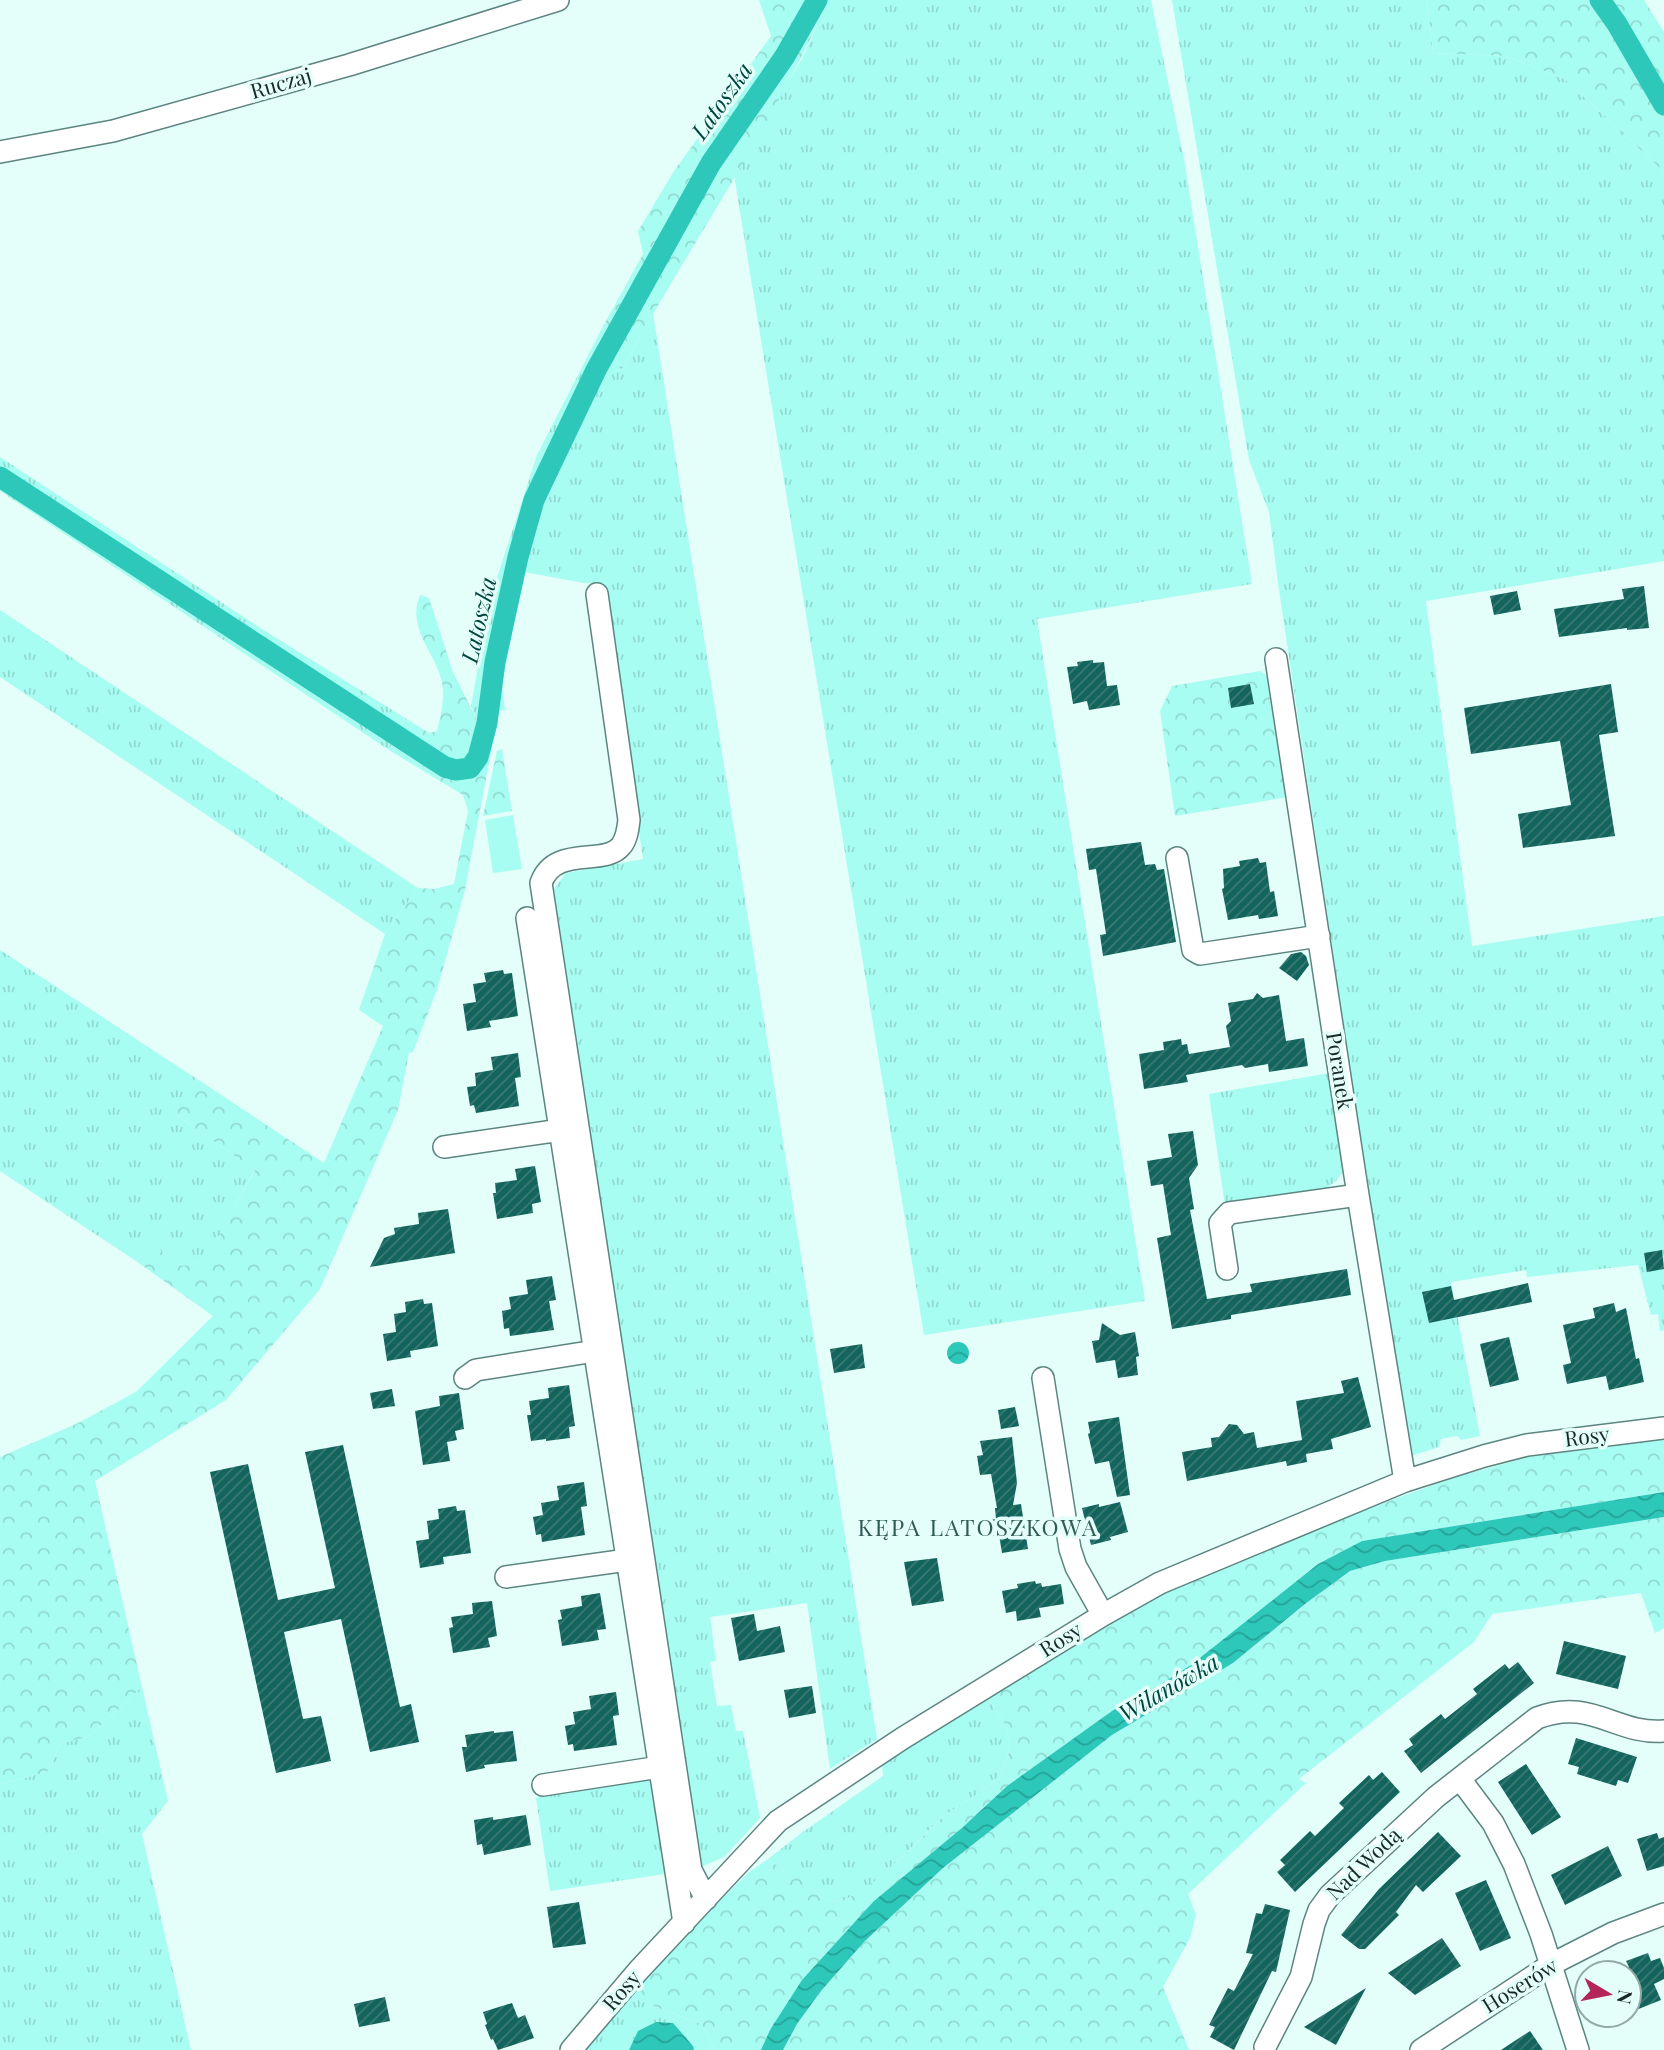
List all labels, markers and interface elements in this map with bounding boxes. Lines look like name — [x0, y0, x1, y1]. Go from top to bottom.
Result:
water label: Latoszka — [682, 55, 759, 146]
street label: Ruczaj — [247, 60, 314, 104]
water label: Latoszka — [452, 574, 502, 667]
street label: Poranek — [1321, 1030, 1361, 1112]
street label: Rosy — [1563, 1418, 1611, 1452]
district label: KĘPA LATOSZKOWA — [858, 1511, 1098, 1542]
street label: Rosy — [1033, 1614, 1087, 1662]
water label: Wilanówka — [1113, 1646, 1224, 1728]
street label: Nad Wodą — [1319, 1820, 1406, 1905]
street label: Hoserów — [1476, 1950, 1562, 2018]
north arrow — [1573, 1959, 1643, 2029]
street label: Rosy — [595, 1963, 646, 2016]
text: N — [1612, 1988, 1640, 2006]

